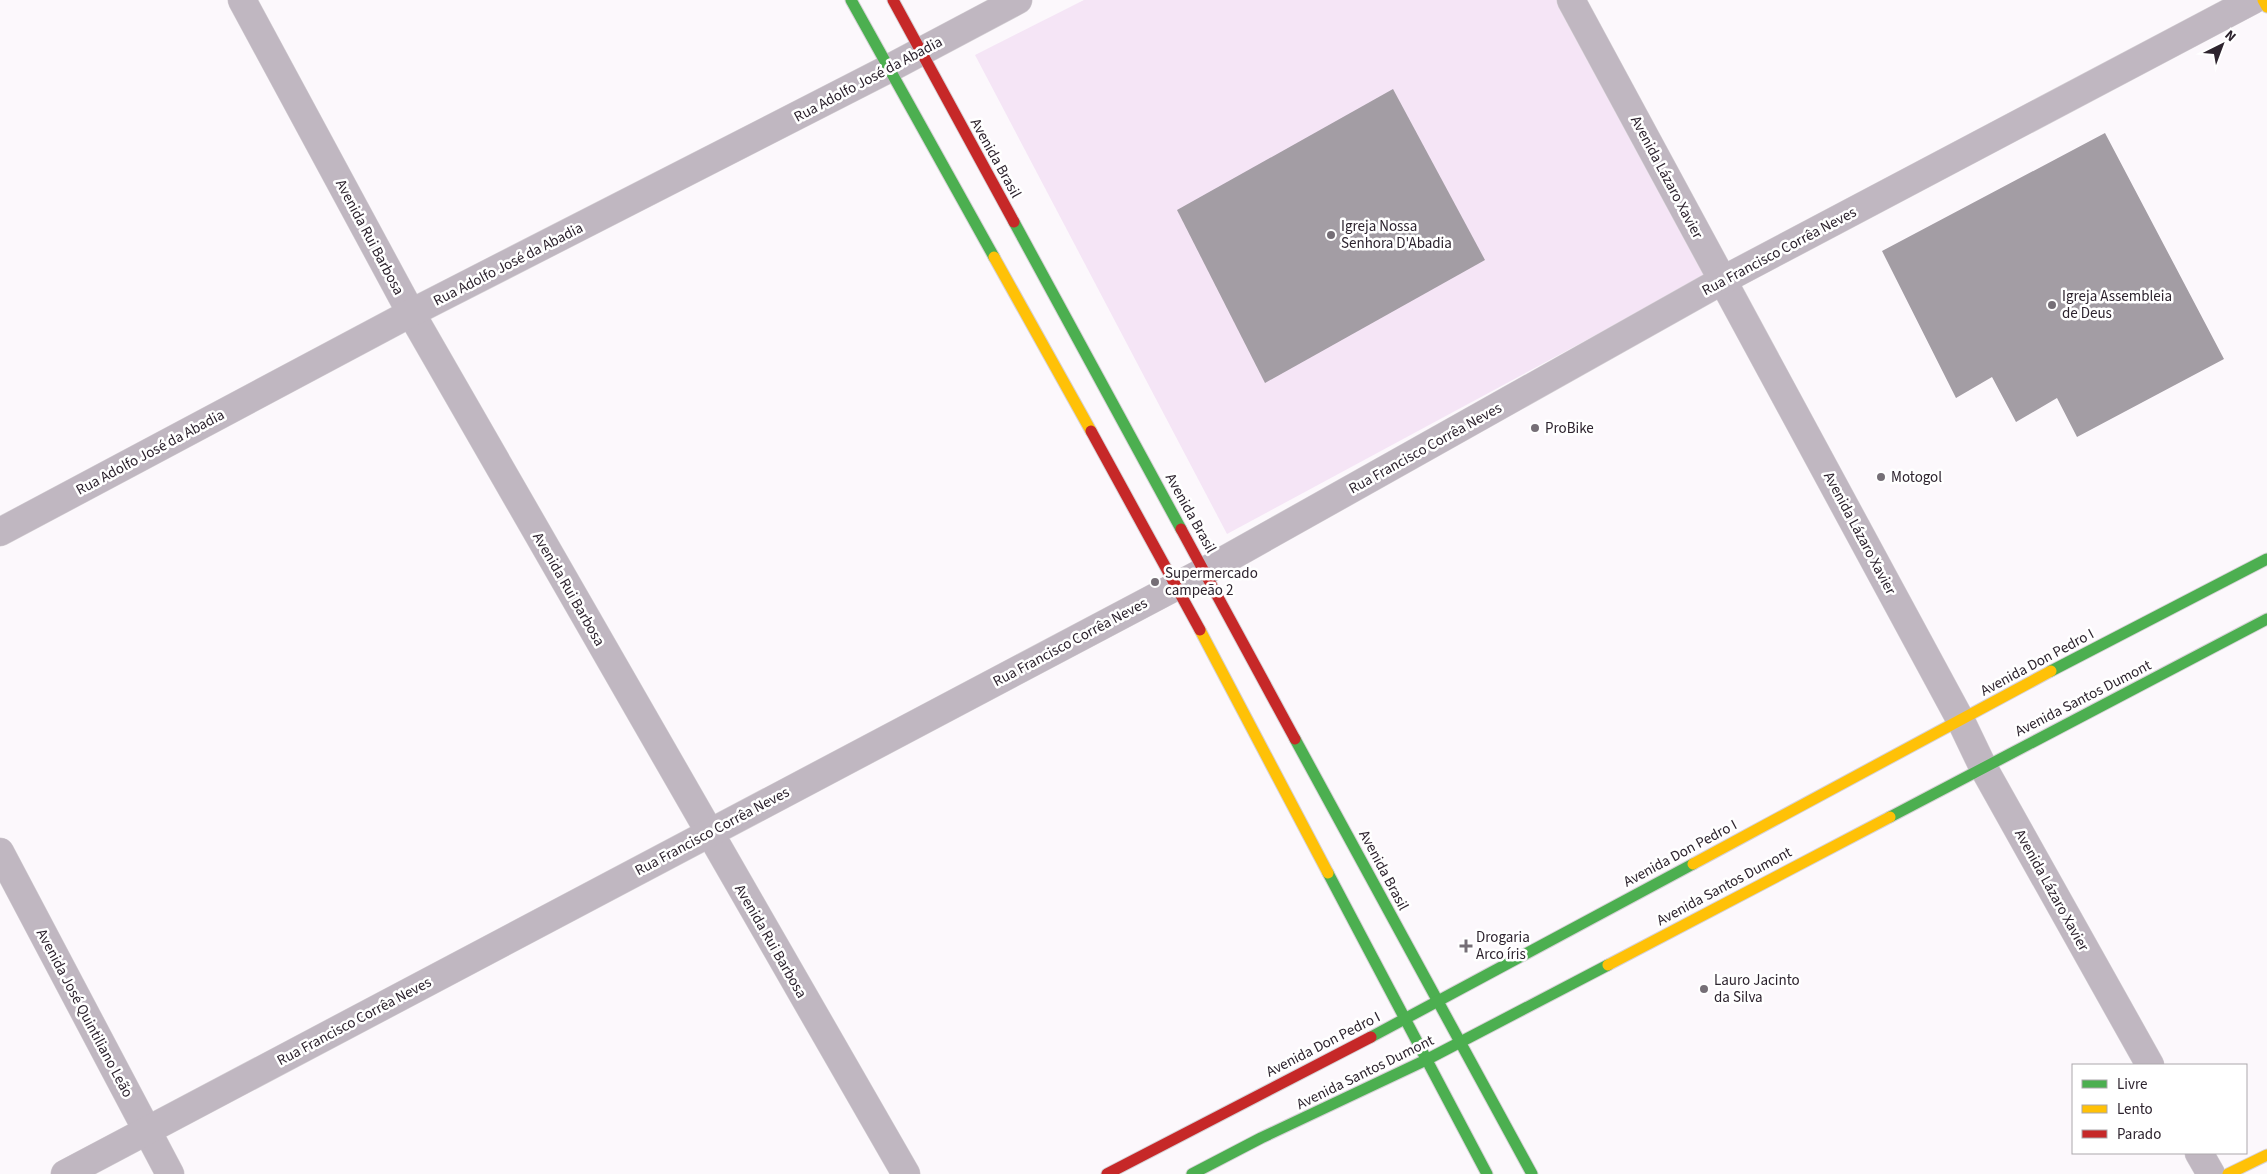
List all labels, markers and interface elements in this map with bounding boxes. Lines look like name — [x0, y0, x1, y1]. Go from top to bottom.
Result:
north arrow — [2197, 20, 2247, 70]
text: N — [2220, 26, 2240, 47]
street label: Rua Adolfo José da Abadia — [790, 31, 946, 128]
street label: Avenida Lázaro Xavier — [1625, 112, 1708, 243]
street label: Avenida Brasil — [965, 115, 1026, 202]
street label: Avenida Rui Barbosa — [330, 176, 409, 299]
street label: Rua Francisco Corrêa Neves — [1698, 202, 1860, 301]
place label: Igreja Nossa Senhora D'Abadia — [1341, 216, 1452, 254]
street label: Rua Adolfo José da Abadia — [430, 218, 587, 311]
marker: Igreja Nossa Senhora D'Abadia — [1325, 229, 1337, 241]
place label: Igreja Assembleia de Deus — [2062, 286, 2172, 324]
marker: Igreja Assembleia de Deus — [2046, 299, 2058, 311]
street label: Rua Francisco Corrêa Neves — [1345, 398, 1506, 499]
street label: Rua Adolfo José da Abadia — [72, 404, 228, 501]
place label: ProBike — [1545, 418, 1594, 439]
marker: ProBike — [1529, 422, 1541, 434]
place label: Motogol — [1891, 467, 1942, 488]
street label: Avenida Lázaro Xavier — [1818, 468, 1901, 599]
street label: Avenida Brasil — [1160, 470, 1221, 557]
marker: Motogol — [1875, 471, 1887, 483]
street label: Avenida Rui Barbosa — [527, 528, 610, 650]
place label: Supermercado campeão 2 — [1165, 563, 1258, 601]
marker: Supermercado campeão 2 — [1149, 576, 1161, 588]
street label: Rua Francisco Corrêa Neves — [989, 593, 1151, 692]
street label: Avenida Don Pedro I — [1977, 624, 2098, 701]
street label: Avenida Santos Dumont — [2011, 655, 2155, 742]
street label: Rua Francisco Corrêa Neves — [631, 782, 793, 881]
street label: Avenida Don Pedro I — [1620, 815, 1741, 892]
street label: Avenida Brasil — [1354, 826, 1414, 914]
street label: Avenida Lázaro Xavier — [2009, 826, 2094, 956]
street label: Avenida Santos Dumont — [1653, 842, 1796, 931]
street label: Avenida Rui Barbosa — [729, 880, 812, 1002]
street label: Avenida José Quintiliano Leão — [31, 925, 138, 1101]
place label: Drogaria Arco íris — [1476, 927, 1530, 965]
marker: Drogaria Arco íris — [1460, 940, 1472, 952]
place label: Lauro Jacinto da Silva — [1714, 970, 1800, 1008]
street label: Rua Francisco Corrêa Neves — [273, 972, 435, 1071]
marker: Lauro Jacinto da Silva — [1698, 983, 1710, 995]
street label: Avenida Don Pedro I — [1262, 1007, 1384, 1082]
street label: Avenida Santos Dumont — [1293, 1030, 1437, 1115]
legend — [2072, 1064, 2247, 1154]
text: Livre — [2117, 1074, 2147, 1095]
text: Lento — [2117, 1099, 2153, 1120]
text: Parado — [2117, 1124, 2161, 1145]

